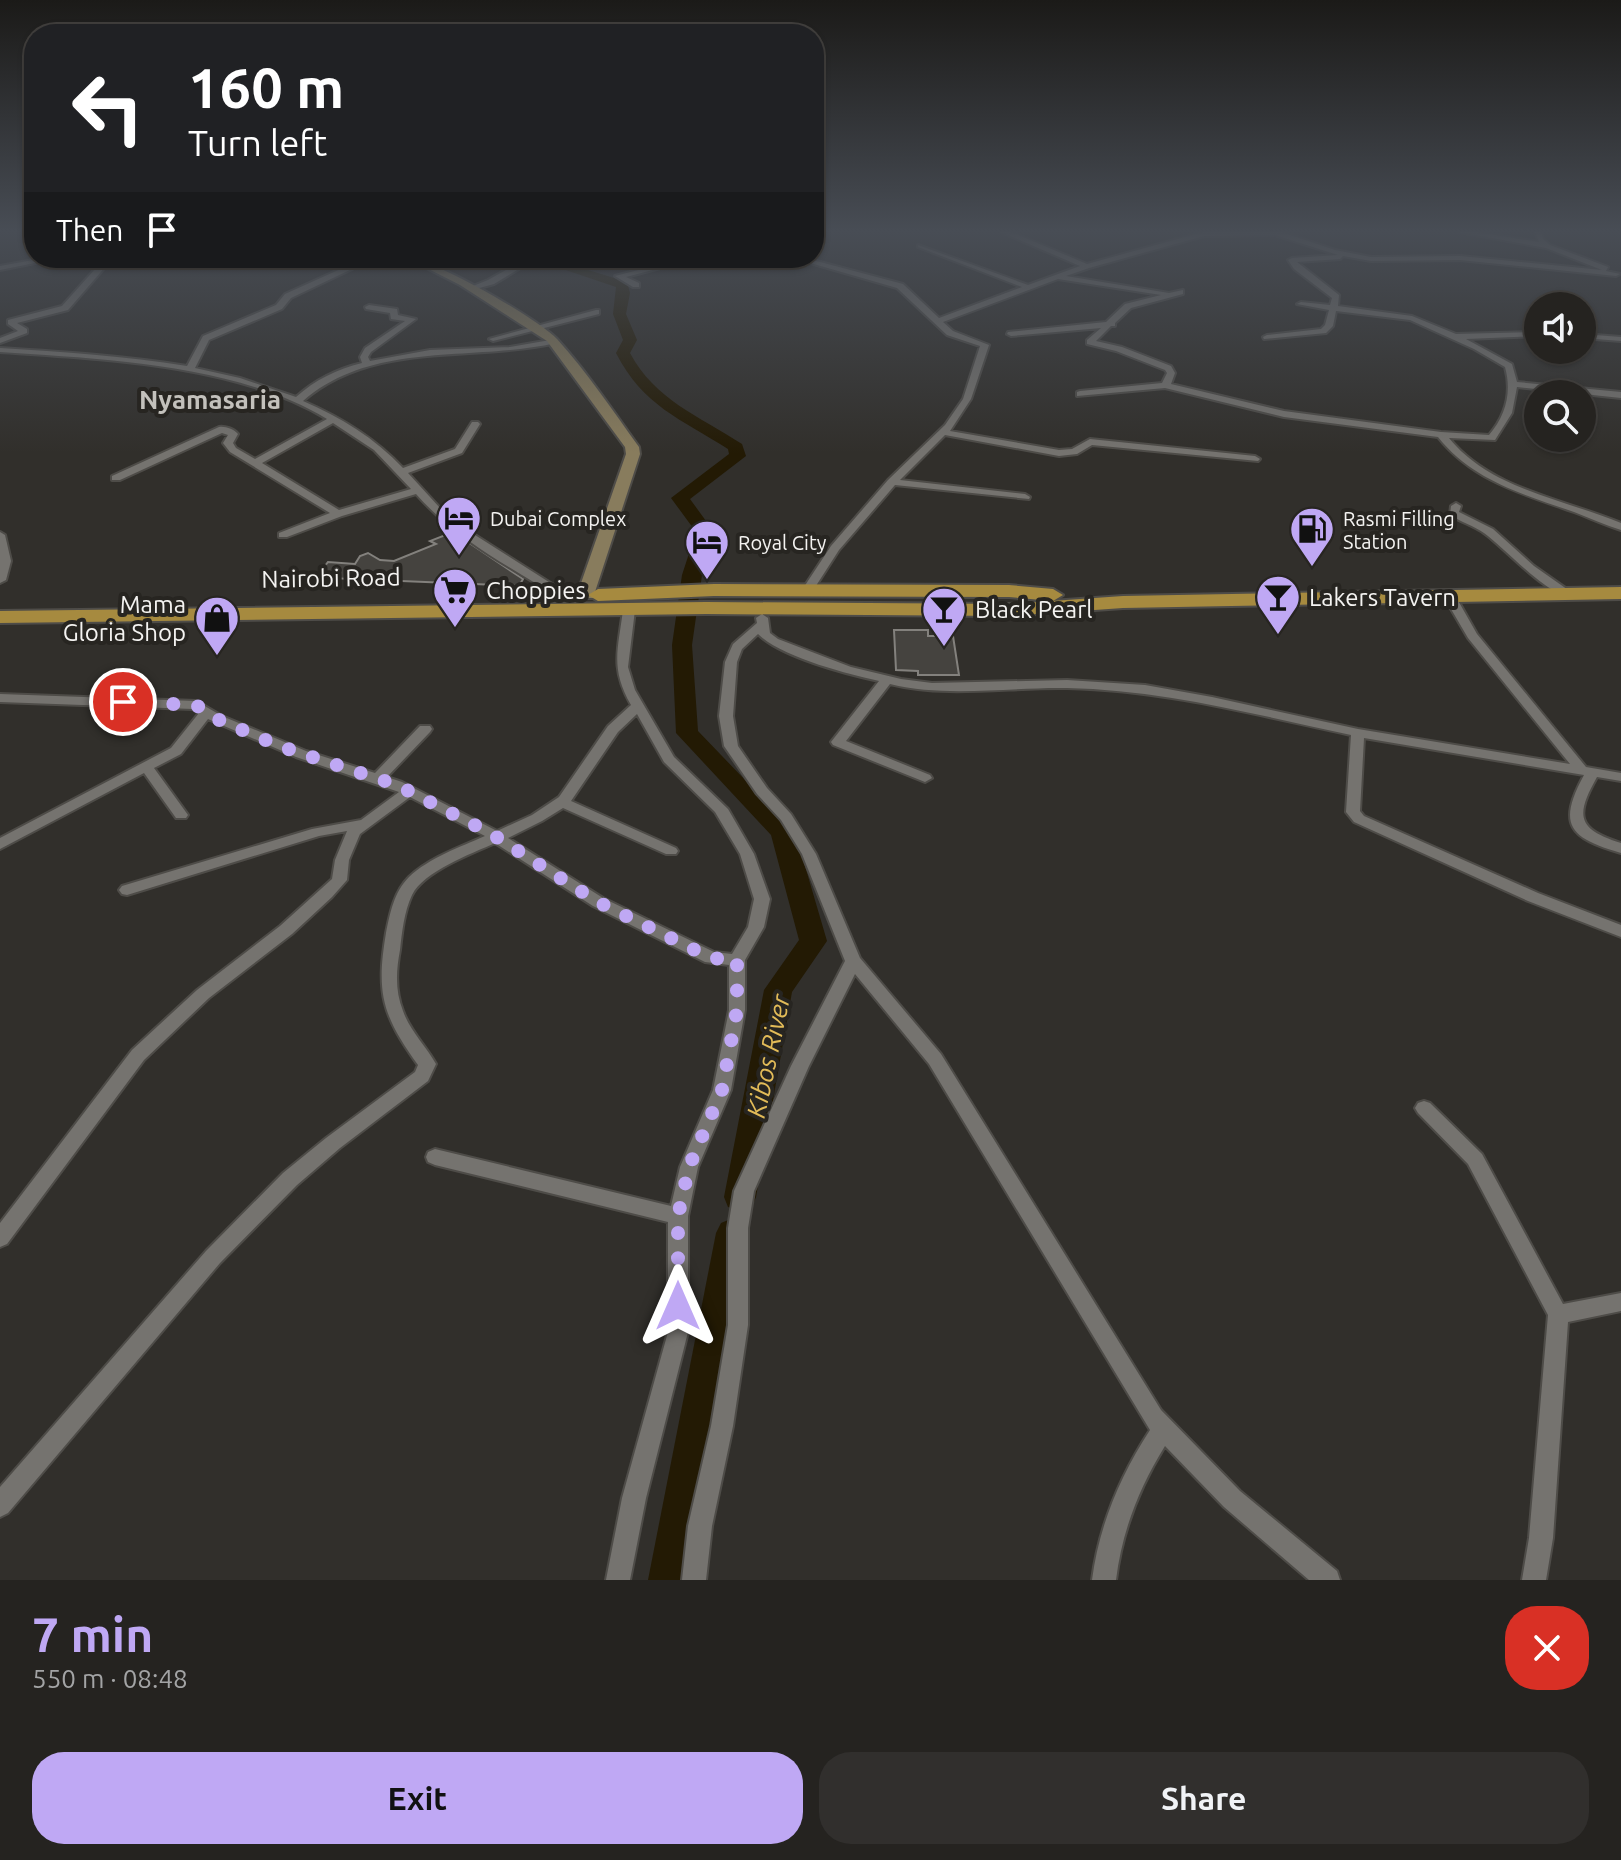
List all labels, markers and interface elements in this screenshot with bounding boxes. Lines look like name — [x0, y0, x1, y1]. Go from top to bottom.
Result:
icon: left — [56, 56, 160, 160]
text: 160 m — [188, 56, 344, 119]
text: Turn left — [188, 122, 327, 163]
icon: arrive — [140, 208, 184, 252]
text: Then — [56, 213, 124, 247]
map controls — [1524, 292, 1596, 452]
button: sound — [1524, 292, 1596, 364]
button: search — [1524, 380, 1596, 452]
district label: Nyamasaria — [139, 385, 281, 414]
hotel icon: Dubai Complex — [435, 494, 483, 557]
fuel station icon: Rasmi Filling Station — [1288, 505, 1336, 568]
place label: Dubai Complex — [490, 507, 626, 530]
place label: Rasmi Filling Station — [1343, 507, 1455, 553]
hotel icon: Royal City — [683, 518, 731, 581]
place label: Royal City — [738, 531, 827, 554]
street label: Nairobi Road — [261, 563, 401, 593]
supermarket icon: Choppies — [431, 566, 479, 629]
bar icon: Lakers Tavern — [1254, 573, 1302, 636]
place label: Choppies — [486, 577, 586, 604]
place label: Lakers Tavern — [1309, 584, 1456, 611]
bar icon: Black Pearl — [920, 585, 968, 648]
place label: Mama Gloria Shop — [63, 591, 186, 646]
shop icon: Mama Gloria Shop — [193, 594, 241, 657]
place label: Black Pearl — [975, 596, 1093, 623]
pin — [89, 668, 157, 736]
icon: arrive — [101, 680, 145, 724]
water label: Kibos River — [741, 991, 795, 1120]
position arrow — [636, 1264, 720, 1348]
button: close — [1505, 1606, 1589, 1690]
text: 7 min — [32, 1607, 153, 1661]
text: 550 m · 08:48 — [32, 1664, 188, 1693]
button: Exit — [32, 1752, 803, 1844]
button: Share — [819, 1752, 1589, 1844]

